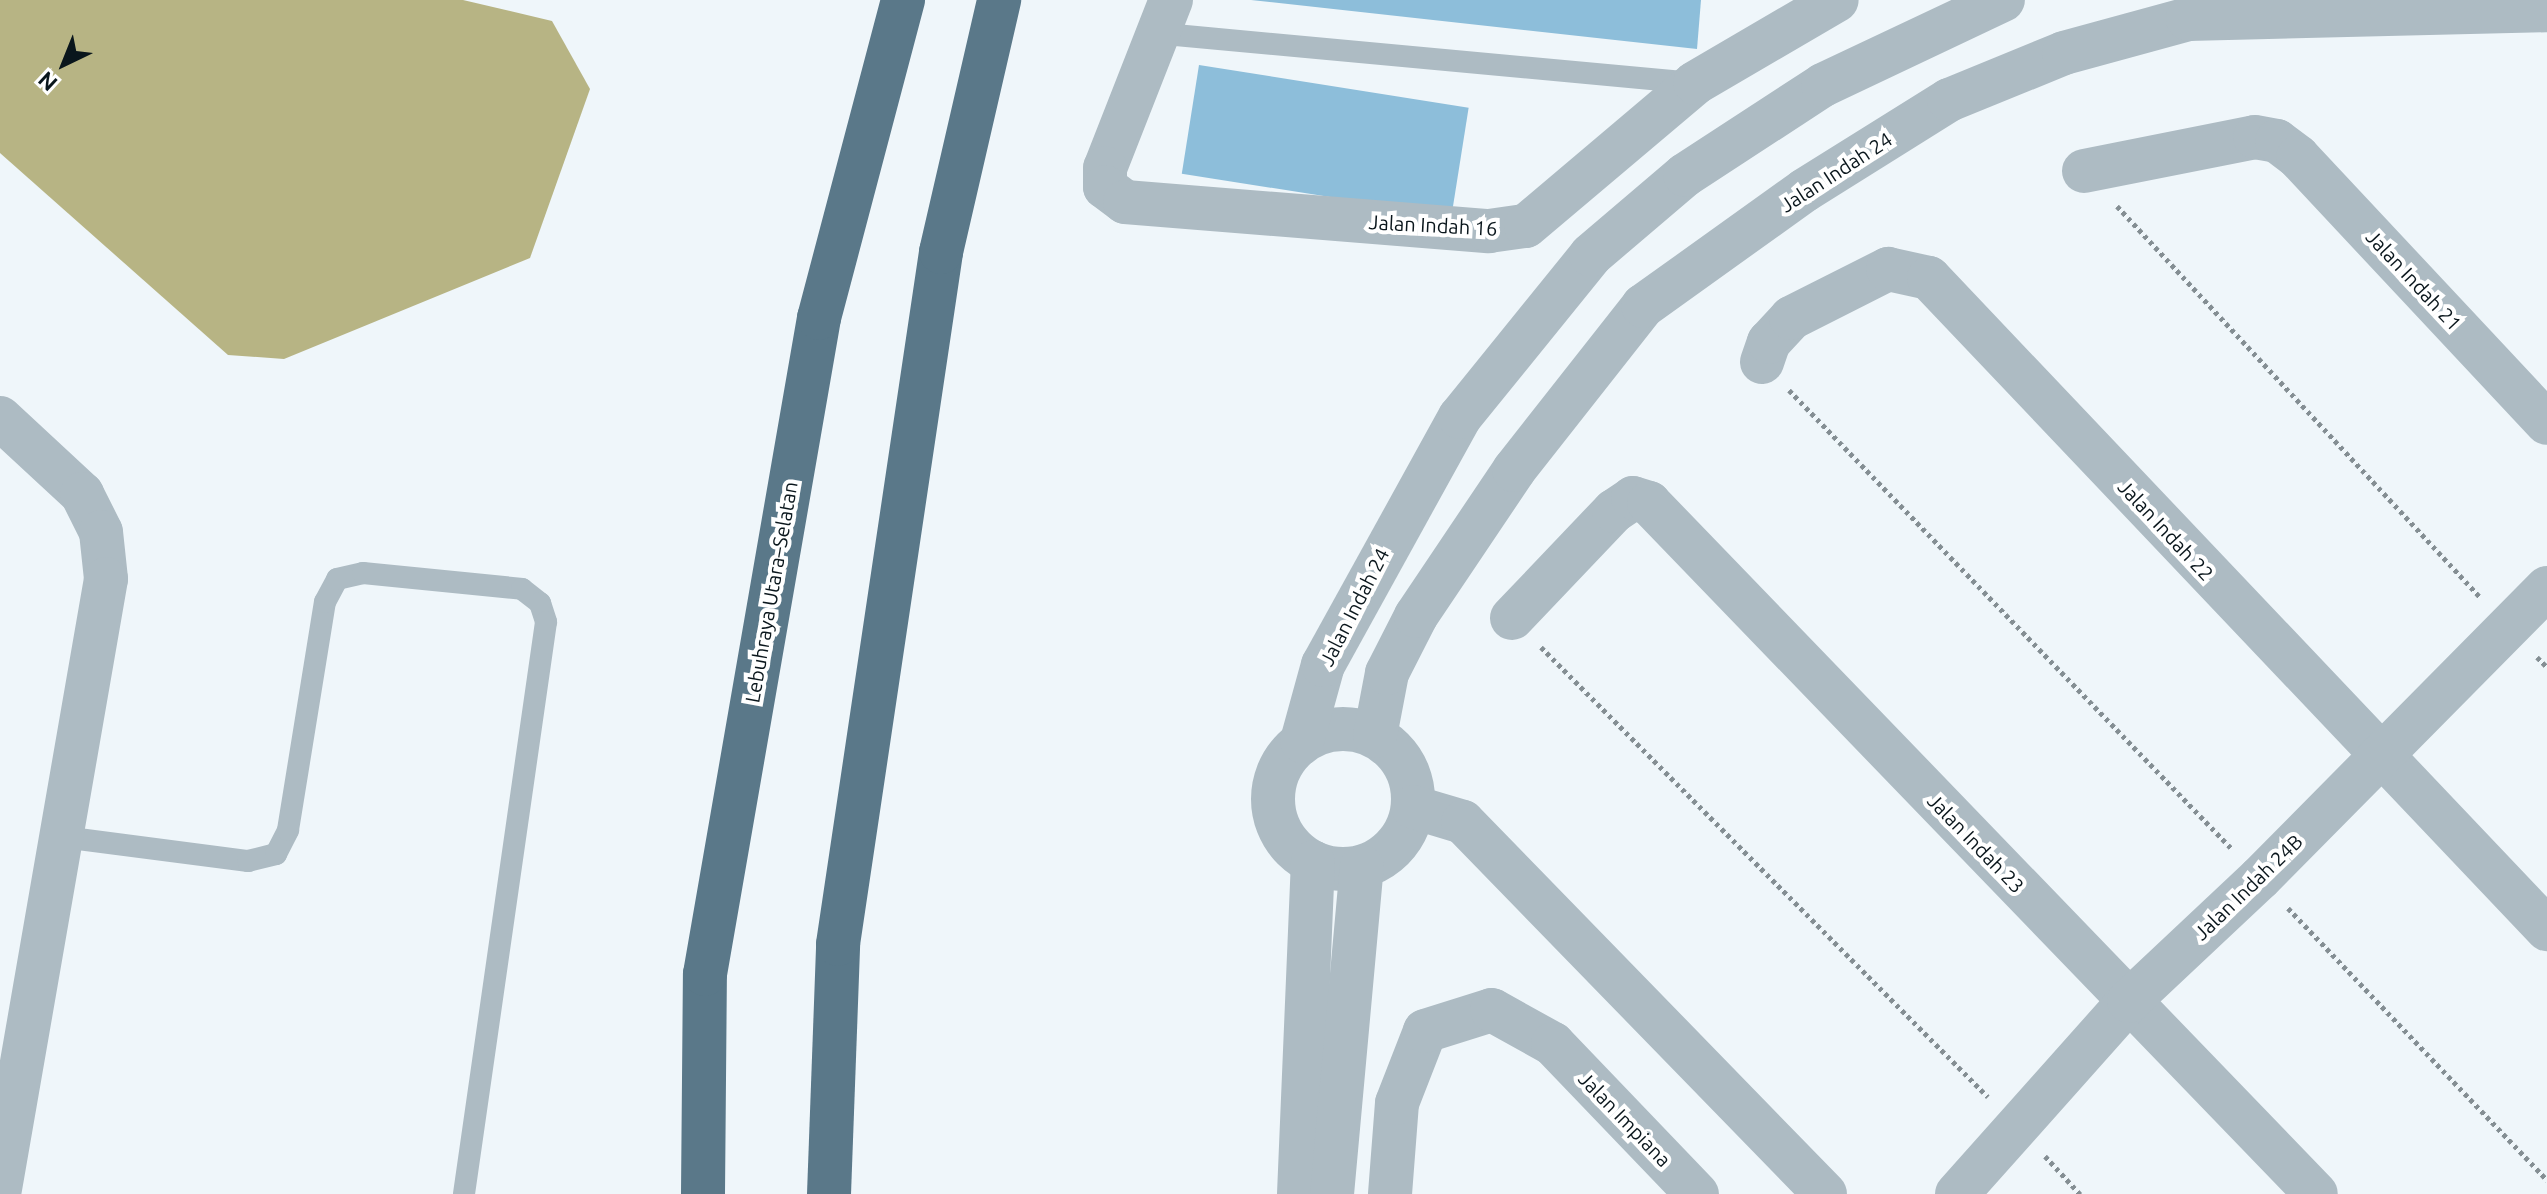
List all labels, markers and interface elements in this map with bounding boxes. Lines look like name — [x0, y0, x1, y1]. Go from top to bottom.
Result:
north arrow — [24, 24, 104, 104]
text: N — [33, 67, 62, 97]
street label: Jalan Indah 24 — [1775, 127, 1897, 217]
street label: Jalan Indah 16 — [1368, 210, 1498, 240]
street label: Jalan Indah 21 — [2361, 225, 2467, 335]
street label: Jalan Indah 22 — [2113, 475, 2219, 585]
street label: Lebuhraya Utara–Selatan — [740, 480, 802, 704]
street label: Jalan Indah 24 — [1314, 544, 1394, 670]
street label: Jalan Indah 23 — [1923, 788, 2029, 898]
street label: Jalan Indah 24B — [2189, 829, 2307, 945]
street label: Jalan Impiana — [1574, 1067, 1676, 1171]

